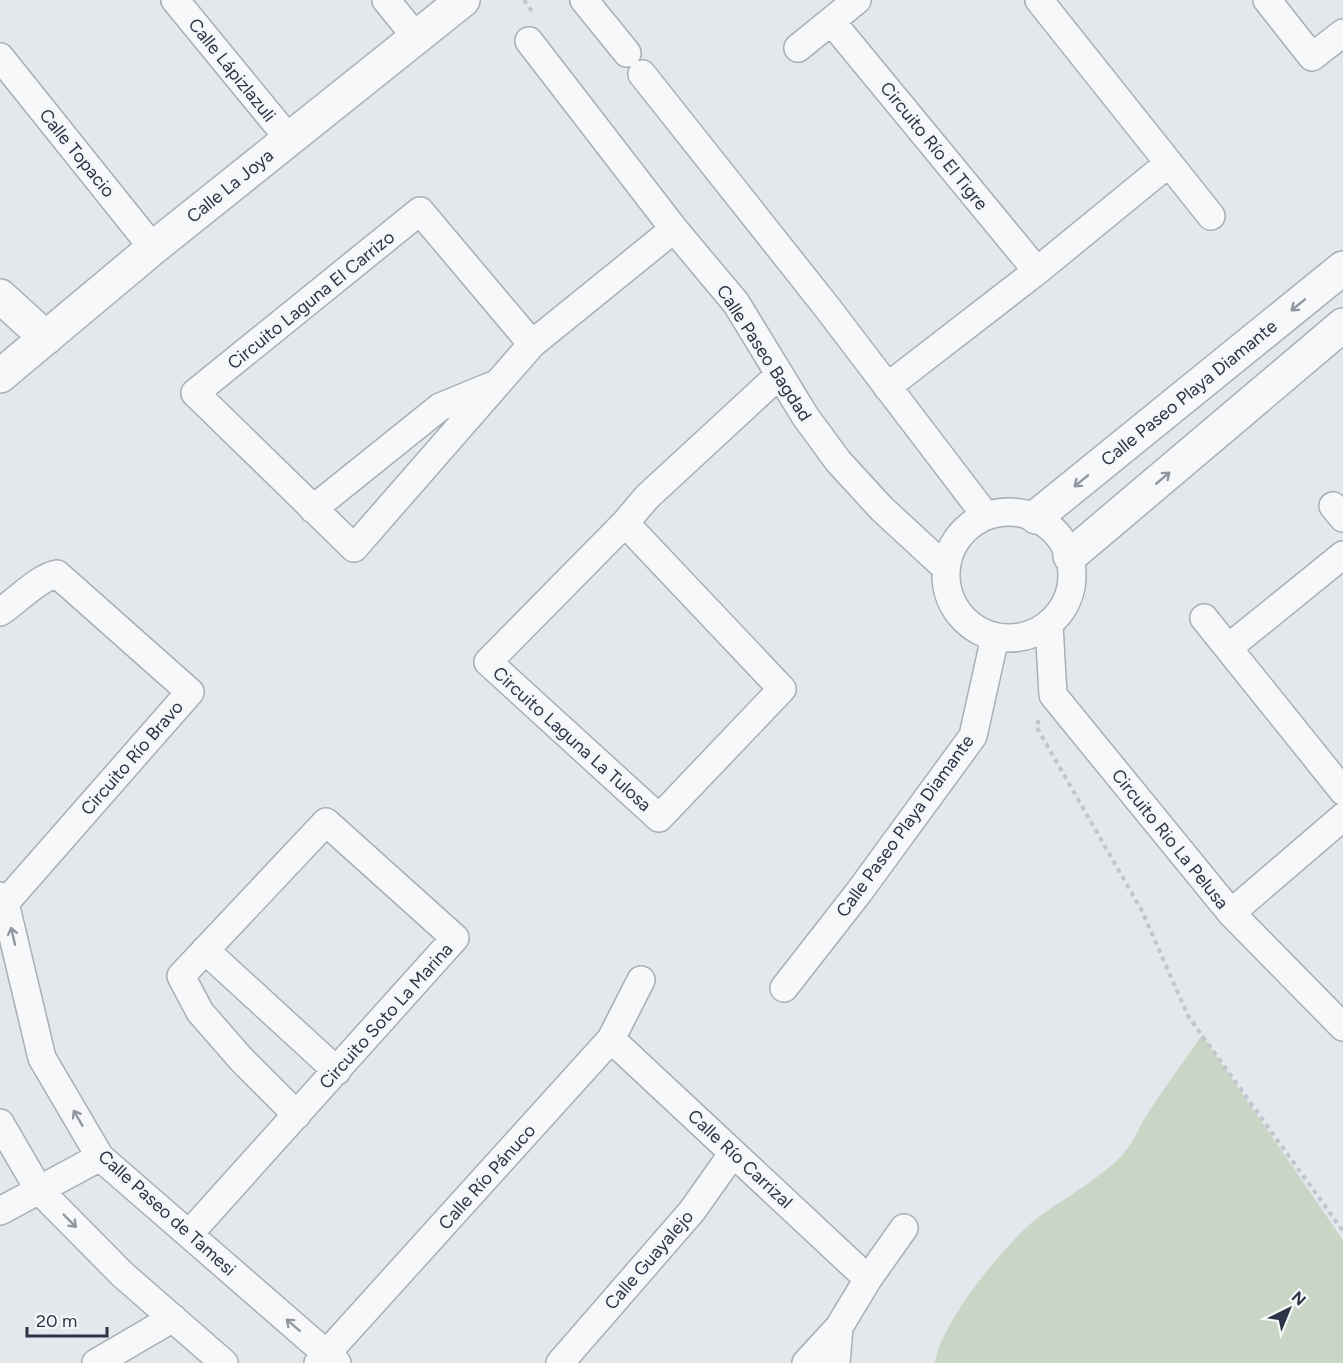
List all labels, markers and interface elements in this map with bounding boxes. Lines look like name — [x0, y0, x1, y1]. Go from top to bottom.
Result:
street label: Calle Lápizlazuli — [184, 14, 280, 126]
street label: Circuito Río El Tigre — [875, 77, 993, 215]
street label: Calle Topacio — [35, 104, 119, 202]
street label: Calle La Joya — [182, 144, 278, 228]
street label: Circuito Laguna El Carrizo — [223, 226, 399, 374]
street label: Calle Paseo Bagdad — [712, 281, 816, 425]
one-way arrow — [1290, 298, 1306, 311]
street label: Calle Paseo Playa Diamante — [1097, 315, 1282, 471]
one-way arrow — [1155, 471, 1170, 485]
one-way arrow — [1073, 474, 1089, 487]
street label: Circuito Laguna La Tulosa — [488, 662, 656, 816]
street label: Circuito Río Bravo — [76, 696, 188, 820]
street label: Calle Paseo Playa Diamante — [831, 730, 979, 921]
street label: Circuito Rio La Pelusa — [1107, 765, 1233, 913]
one-way arrow — [6, 927, 18, 946]
street label: Circuito Soto La Marina — [315, 938, 457, 1094]
street label: Calle Río Carrizal — [683, 1105, 797, 1213]
one-way arrow — [71, 1110, 83, 1127]
street label: Calle Río Pánuco — [434, 1120, 540, 1234]
street label: Calle Paseo de Tamesi — [94, 1145, 240, 1281]
street label: Calle Guayalejo — [600, 1206, 698, 1314]
one-way arrow — [62, 1214, 77, 1228]
north arrow — [1259, 1279, 1319, 1339]
text: N — [1288, 1287, 1310, 1310]
scale bar — [27, 1300, 106, 1338]
text: 20 m — [36, 1310, 77, 1332]
one-way arrow — [285, 1318, 301, 1331]

